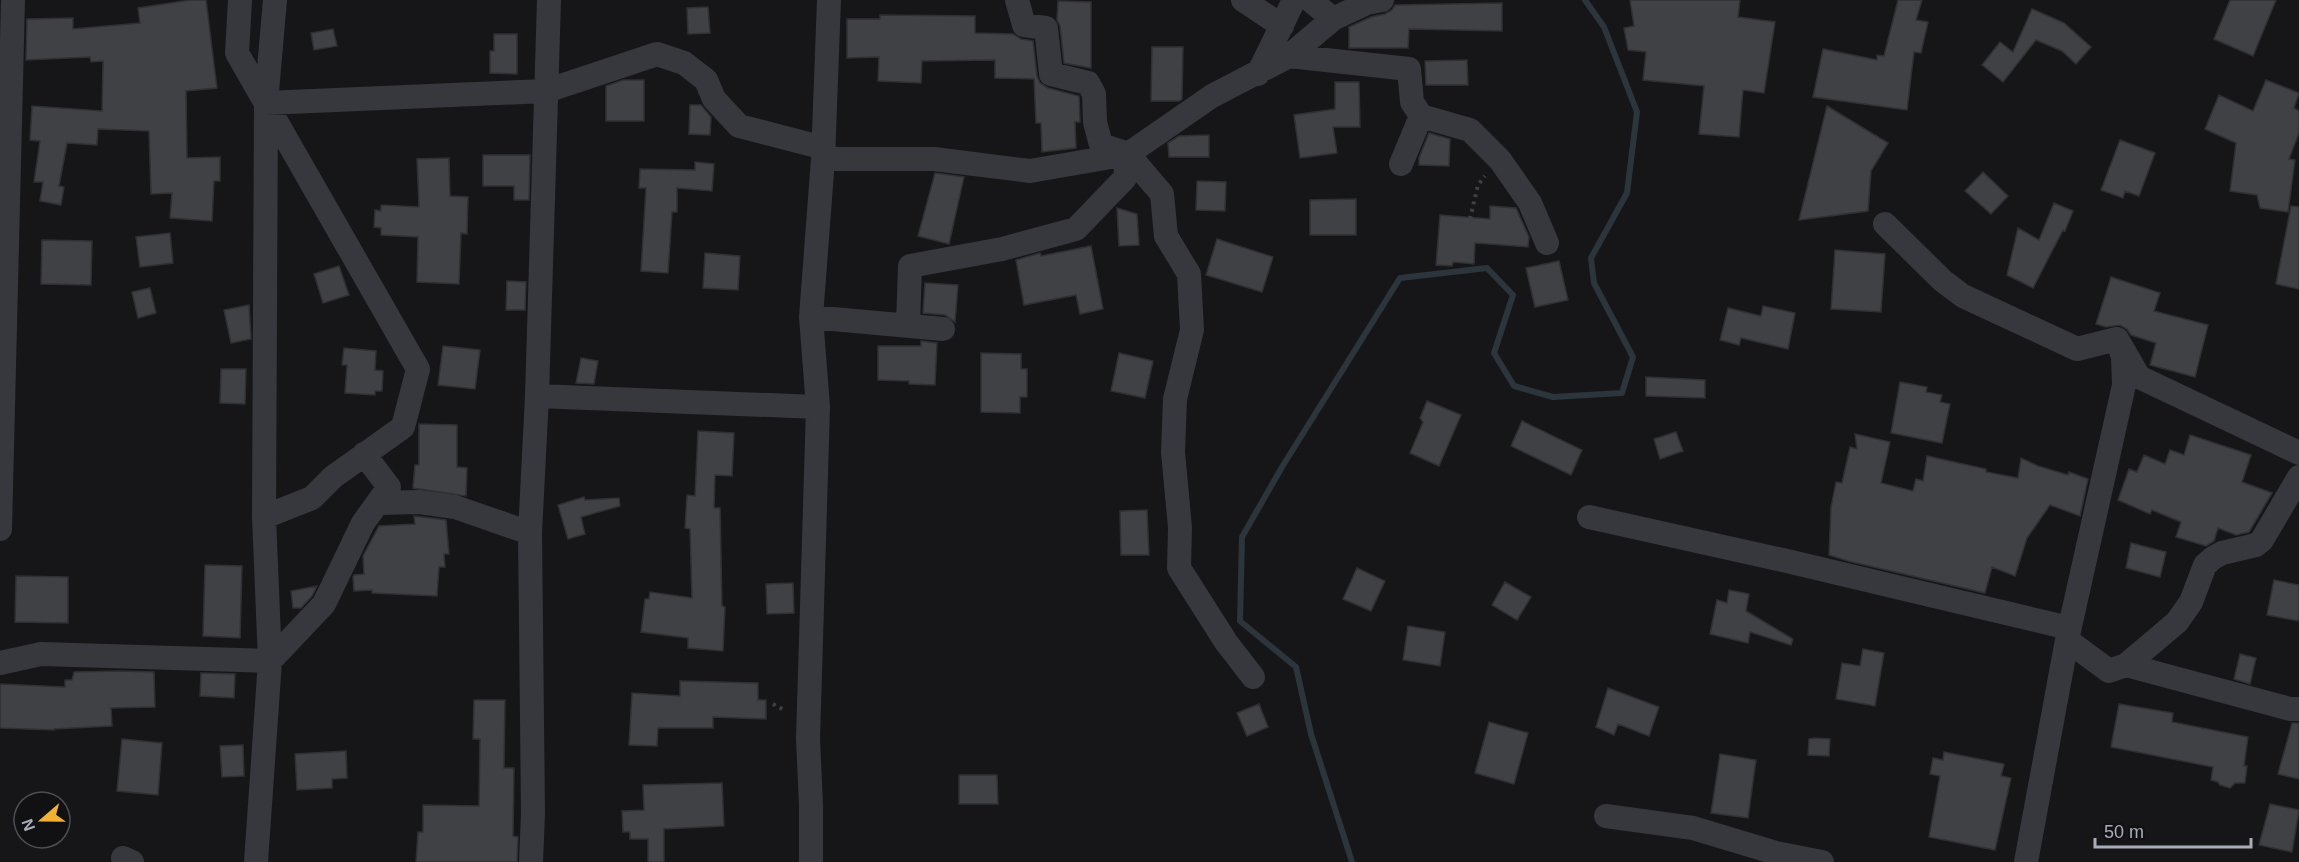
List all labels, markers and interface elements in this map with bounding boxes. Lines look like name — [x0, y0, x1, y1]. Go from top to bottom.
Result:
north arrow — [12, 790, 72, 850]
scale bar — [2095, 811, 2251, 849]
text: N — [18, 817, 38, 833]
text: 50 m — [2104, 822, 2144, 842]

